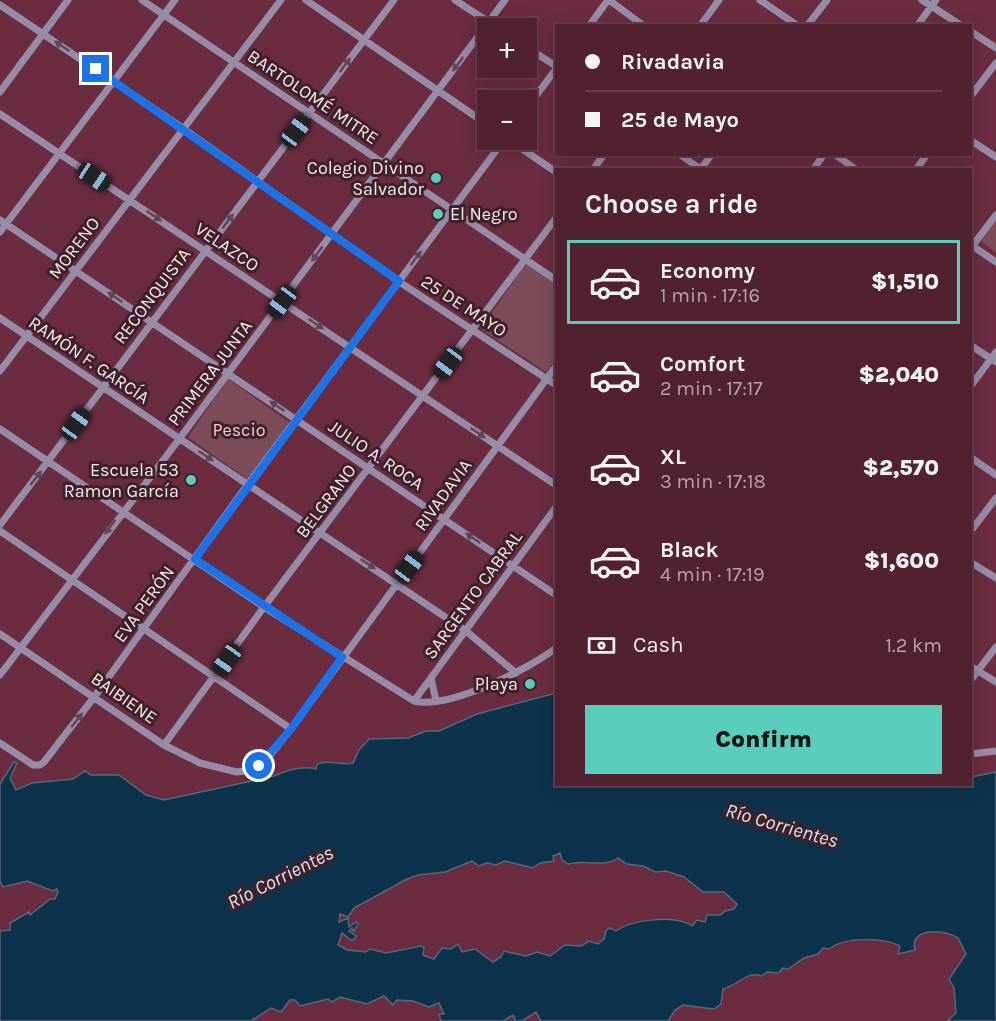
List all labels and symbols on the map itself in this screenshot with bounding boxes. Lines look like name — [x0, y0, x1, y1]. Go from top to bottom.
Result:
one-way arrow — [54, 41, 70, 52]
street label: BARTOLOMÉ MITRE — [243, 44, 383, 149]
route end — [82, 55, 109, 82]
one-way arrow — [452, 56, 464, 71]
one-way arrow — [339, 58, 351, 74]
car — [278, 111, 314, 151]
place label: Colegio Divino Salvador — [307, 157, 424, 200]
car — [74, 160, 114, 194]
marker: Colegio Divino Salvador — [429, 171, 443, 185]
place label: El Negro — [450, 203, 518, 225]
marker: El Negro — [431, 207, 445, 221]
one-way arrow — [145, 211, 162, 222]
street label: MORENO — [44, 213, 104, 283]
one-way arrow — [222, 213, 234, 229]
street label: VELAZCO — [191, 218, 263, 276]
street label: RECONQUISTA — [109, 244, 195, 348]
one-way arrow — [311, 247, 323, 262]
one-way arrow — [410, 251, 422, 267]
street label: 25 DE MAYO — [417, 270, 511, 342]
car — [264, 282, 300, 322]
one-way arrow — [107, 292, 123, 303]
street label: RAMÓN F. GARCÍA — [24, 311, 154, 409]
street label: PRIMERA JUNTA — [163, 316, 257, 430]
one-way arrow — [308, 319, 324, 330]
car — [430, 343, 466, 383]
one-way arrow — [269, 400, 285, 412]
car — [58, 404, 94, 444]
street label: JULIO A. ROCA — [324, 415, 428, 495]
park label: Pescio — [212, 419, 266, 441]
one-way arrow — [470, 427, 486, 438]
one-way arrow — [197, 450, 214, 461]
street label: RIVADAVIA — [410, 455, 476, 535]
place label: Escuela 53 Ramon García — [64, 459, 179, 502]
street label: BELGRANO — [291, 460, 361, 542]
one-way arrow — [29, 471, 41, 486]
marker: Escuela 53 Ramon García — [184, 473, 198, 487]
one-way arrow — [105, 520, 117, 535]
street label: SARGENTO CABRAL — [419, 526, 527, 664]
one-way arrow — [465, 533, 481, 544]
car — [391, 547, 427, 587]
one-way arrow — [359, 558, 375, 570]
street label: EVA PERÓN — [108, 561, 179, 647]
car — [209, 640, 245, 680]
street label: BAIBIENE — [87, 667, 161, 729]
place label: Playa — [475, 673, 518, 695]
marker: Playa — [523, 677, 537, 691]
one-way arrow — [70, 712, 83, 728]
route start — [245, 752, 272, 779]
water label: Río Corrientes — [723, 798, 841, 853]
water label: Río Corrientes — [223, 841, 337, 914]

